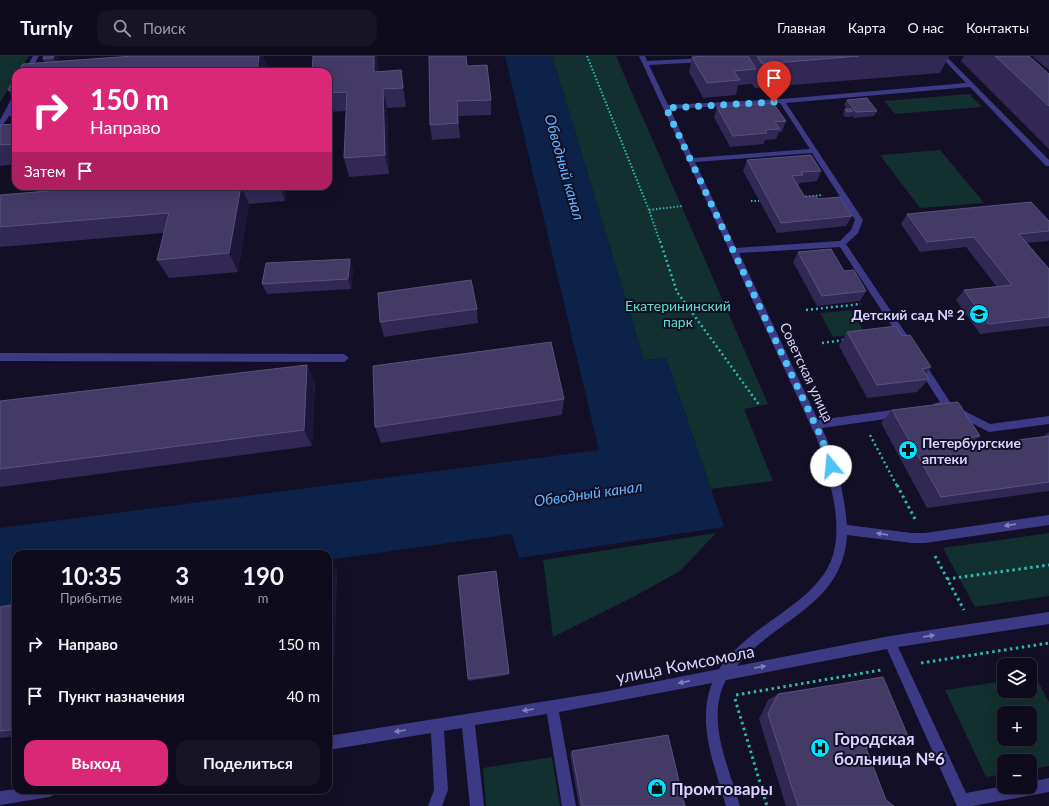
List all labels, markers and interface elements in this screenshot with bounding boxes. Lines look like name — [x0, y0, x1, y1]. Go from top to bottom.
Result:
search box — [97, 10, 377, 46]
text: Turnly — [20, 16, 73, 39]
icon: search — [111, 17, 133, 39]
text: Поиск — [143, 19, 186, 37]
text: Главная — [777, 19, 826, 36]
text: Карта — [848, 19, 886, 36]
text: О нас — [908, 19, 944, 36]
text: Контакты — [966, 19, 1029, 36]
pin — [757, 61, 791, 102]
icon: arrive — [763, 67, 785, 89]
text: 150 m — [90, 82, 169, 116]
icon: right — [24, 84, 76, 136]
water label: Обводный канал — [541, 112, 589, 222]
text: Направо — [90, 116, 161, 138]
icon: arrive — [74, 160, 96, 182]
text: Затем — [24, 162, 66, 180]
park label: Екатерининский парк — [625, 297, 731, 330]
school or university icon: Детский сад № 2 — [968, 303, 990, 325]
place label: Детский сад № 2 — [851, 306, 965, 323]
street label: Советская улица — [777, 320, 837, 424]
place label: Петербургские аптеки — [922, 434, 1022, 467]
pharmacy icon: Петербургские аптеки — [897, 439, 919, 461]
position arrow — [810, 445, 852, 487]
water label: Обводный канал — [533, 476, 643, 510]
one-way arrow — [1004, 522, 1016, 528]
one-way arrow — [876, 531, 888, 537]
text: 10:35 — [60, 561, 122, 590]
text: 3 — [175, 561, 189, 590]
text: 190 — [242, 561, 284, 590]
text: Прибытие — [60, 590, 122, 606]
text: мин — [170, 590, 194, 606]
text: m — [258, 590, 268, 606]
icon: right — [24, 633, 46, 655]
one-way arrow — [923, 633, 935, 639]
text: Направо — [58, 635, 118, 653]
text: 150 m — [278, 635, 320, 653]
street label: улица Комсомола — [614, 640, 756, 688]
map controls — [997, 658, 1037, 794]
button: layers — [997, 658, 1037, 698]
one-way arrow — [754, 664, 766, 670]
one-way arrow — [678, 679, 690, 685]
icon: arrive — [24, 685, 46, 707]
text: Пункт назначения — [58, 687, 185, 705]
text: 40 m — [286, 687, 320, 705]
button: + — [997, 706, 1037, 746]
one-way arrow — [522, 707, 534, 713]
place label: Городская больница №6 — [834, 728, 945, 769]
one-way arrow — [394, 729, 406, 735]
hospital icon: Городская больница №6 — [809, 737, 831, 759]
button: Выход — [24, 740, 168, 786]
button: Поделиться — [176, 740, 320, 786]
button: − — [997, 754, 1037, 794]
shop icon: Промтовары — [646, 777, 668, 799]
place label: Промтовары — [671, 778, 773, 799]

